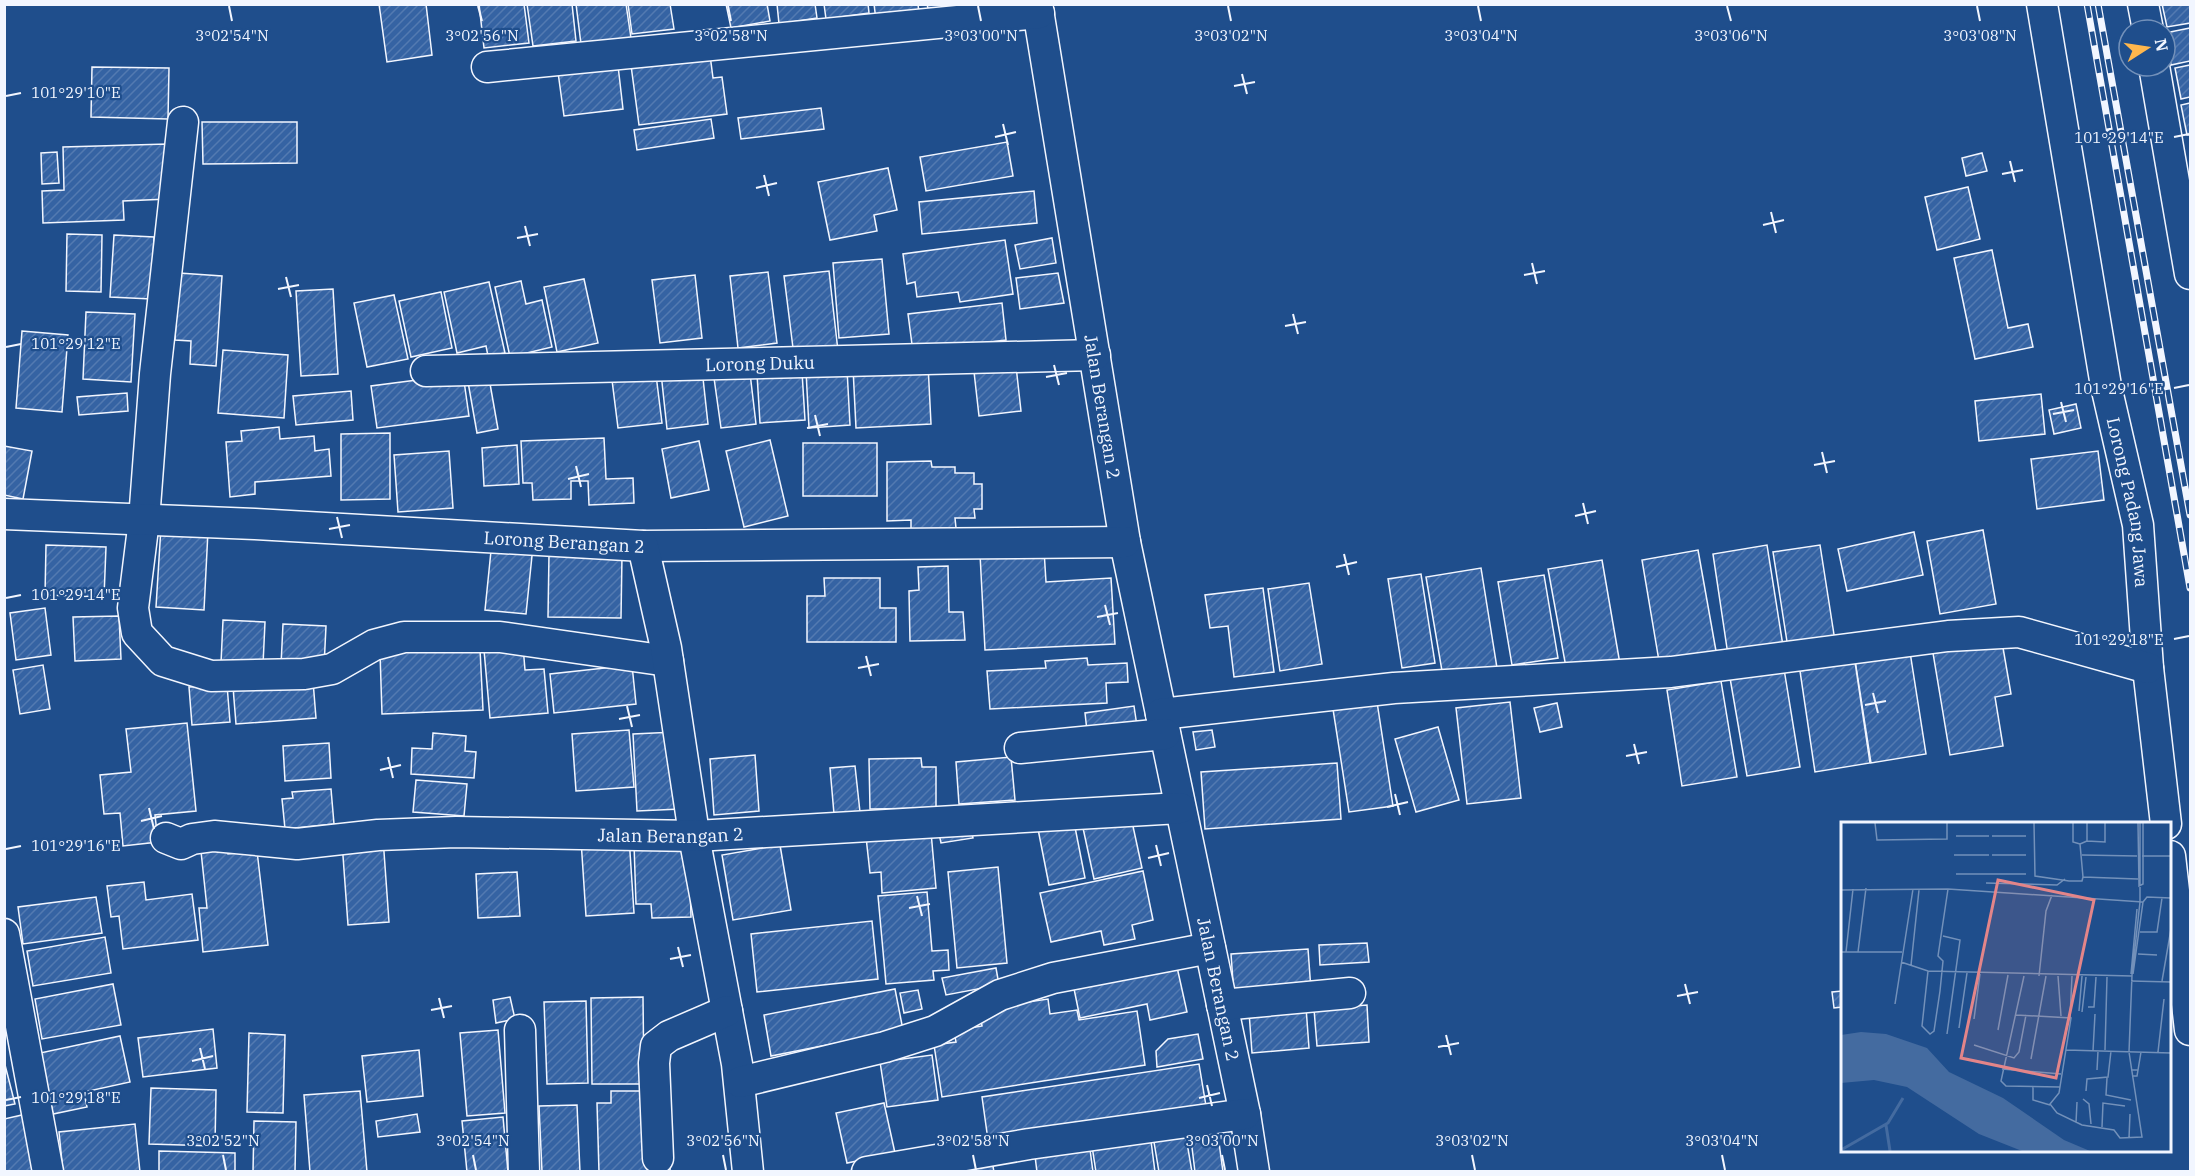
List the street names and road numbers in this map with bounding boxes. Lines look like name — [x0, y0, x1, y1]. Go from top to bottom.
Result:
street label: Jalan Berangan 2 — [1080, 333, 1126, 481]
street label: Lorong Duku — [705, 350, 815, 376]
street label: Lorong Padang Jawa — [2102, 415, 2154, 588]
street label: Lorong Berangan 2 — [483, 525, 646, 558]
street label: Jalan Berangan 2 — [597, 822, 744, 848]
street label: Jalan Berangan 2 — [1193, 915, 1245, 1063]

